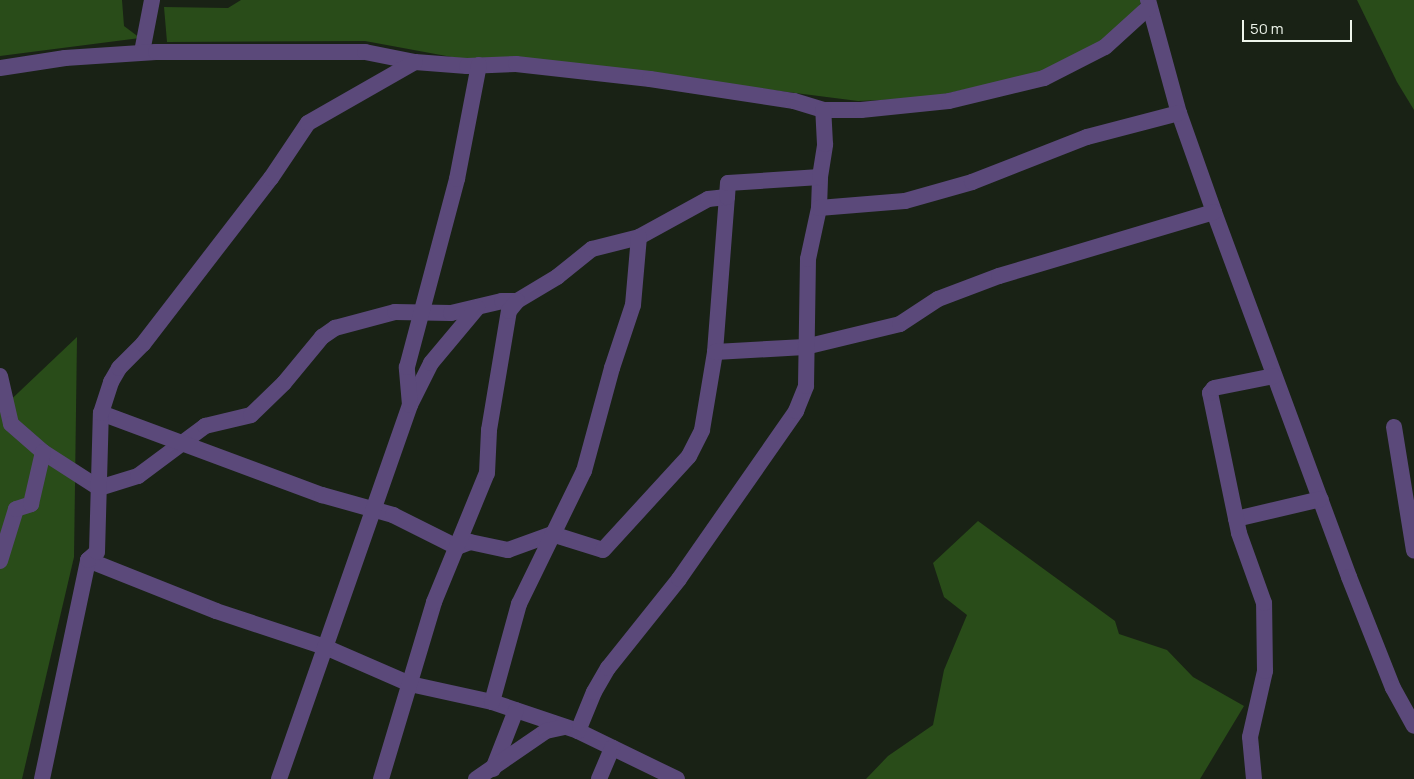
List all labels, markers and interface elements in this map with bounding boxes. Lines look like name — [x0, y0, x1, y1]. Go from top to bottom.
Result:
scale bar — [1244, 10, 1354, 42]
text: 50 m — [1250, 18, 1284, 39]

